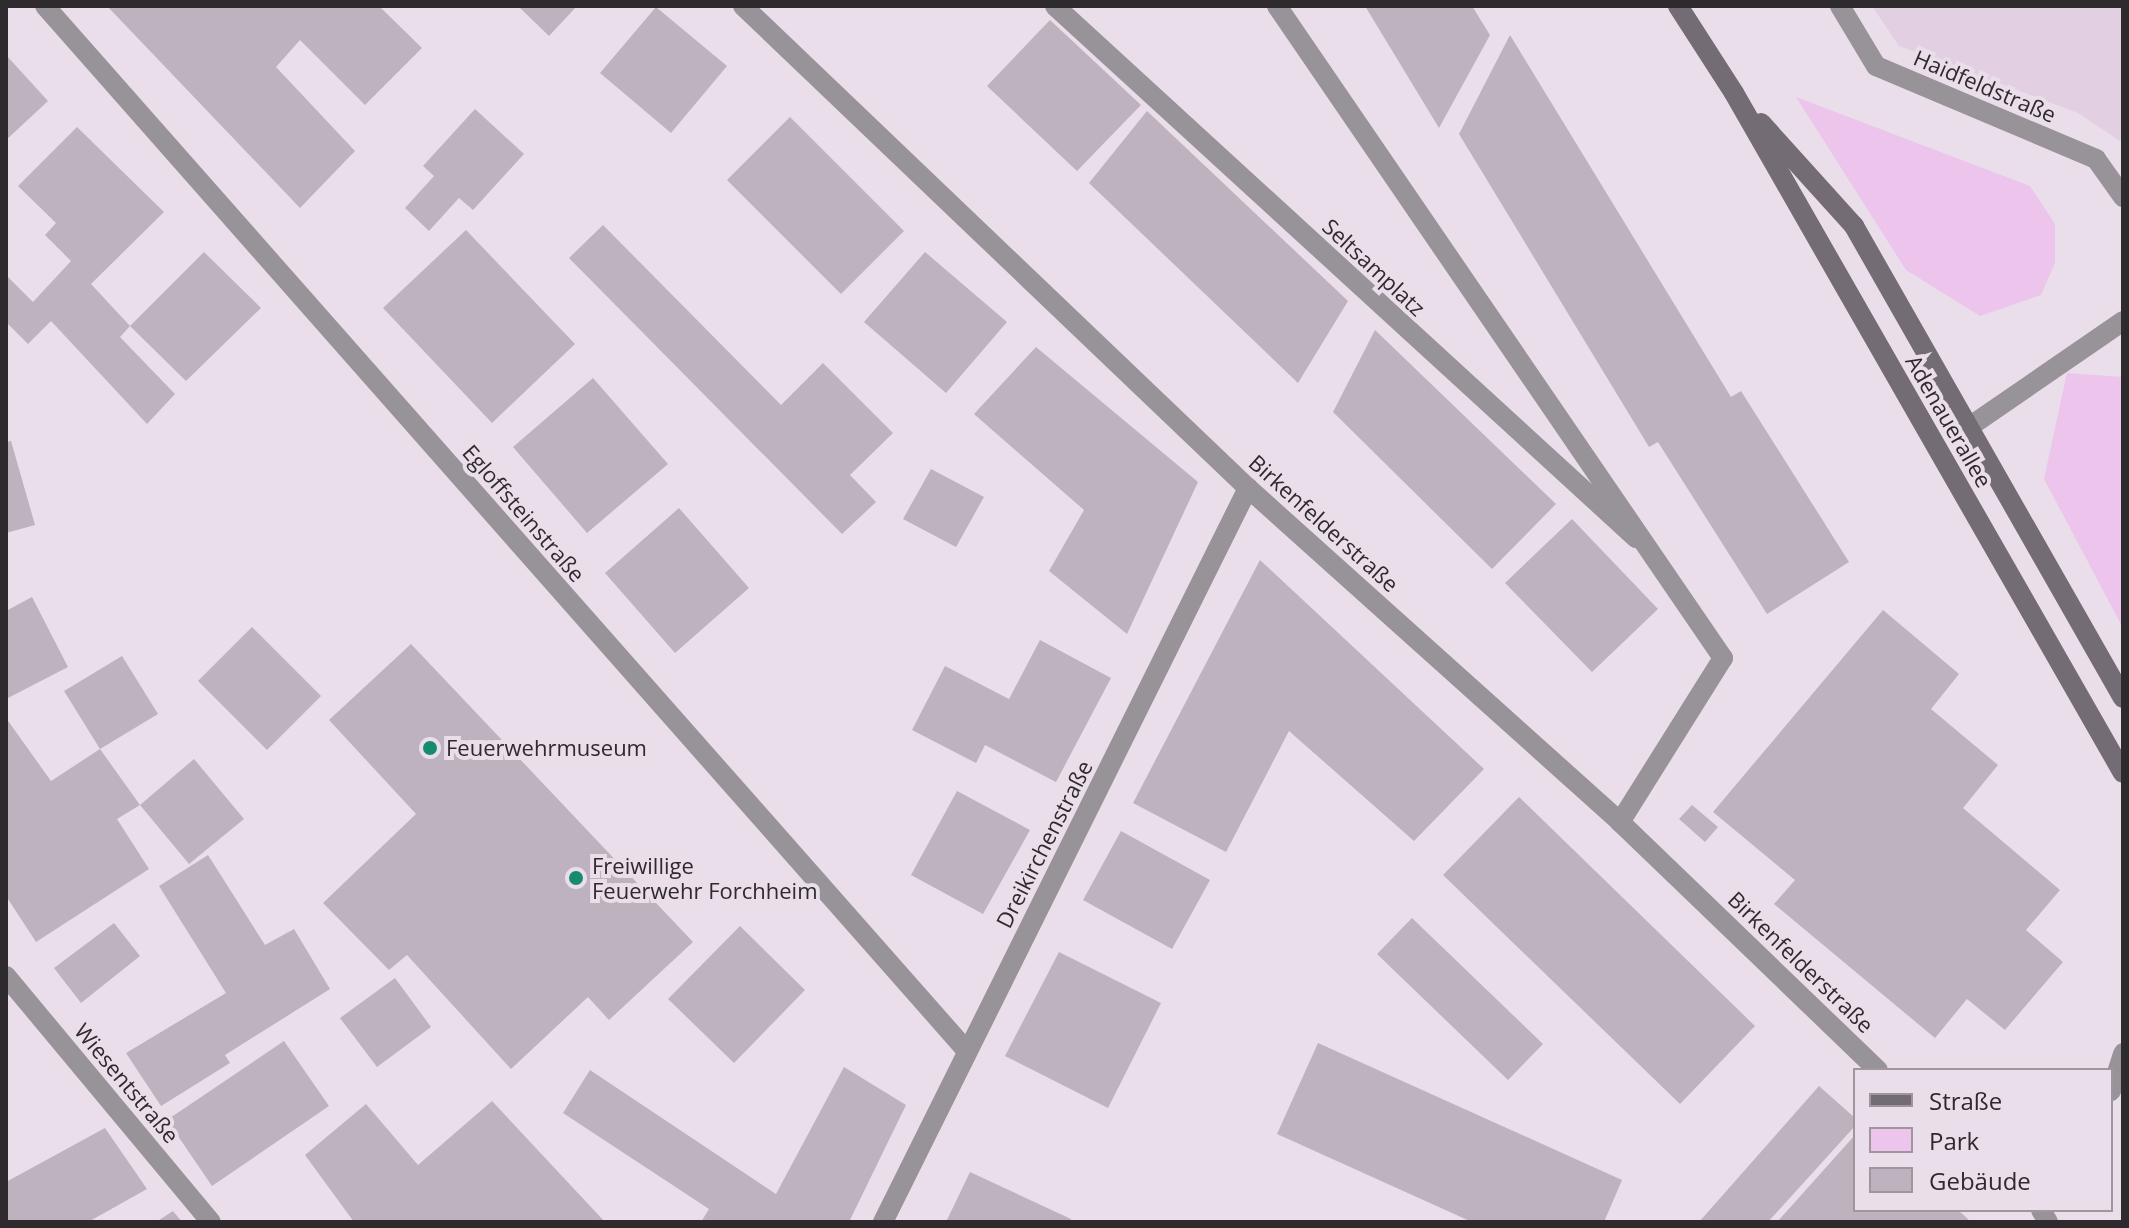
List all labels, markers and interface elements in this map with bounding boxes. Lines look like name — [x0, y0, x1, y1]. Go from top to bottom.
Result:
street label: Haidfeldstraße — [1910, 44, 2060, 128]
street label: Seltsamplatz — [1317, 213, 1431, 321]
street label: Adenauerallee — [1900, 350, 1998, 492]
street label: Egloffsteinstraße — [457, 439, 591, 587]
street label: Birkenfelderstraße — [1244, 449, 1404, 597]
place label: Feuerwehrmuseum — [446, 735, 647, 761]
marker: Feuerwehrmuseum — [421, 739, 439, 757]
street label: Dreikirchenstraße — [990, 756, 1098, 932]
place label: Freiwillige Feuerwehr Forchheim — [592, 852, 818, 904]
marker: Freiwillige Feuerwehr Forchheim — [567, 869, 585, 887]
street label: Birkenfelderstraße — [1723, 886, 1879, 1038]
street label: Wiesentstraße — [69, 1018, 185, 1148]
legend — [1853, 1068, 2113, 1212]
text: Straße — [1929, 1084, 2002, 1117]
text: Park — [1929, 1124, 1979, 1157]
text: Gebäude — [1929, 1164, 2031, 1197]

